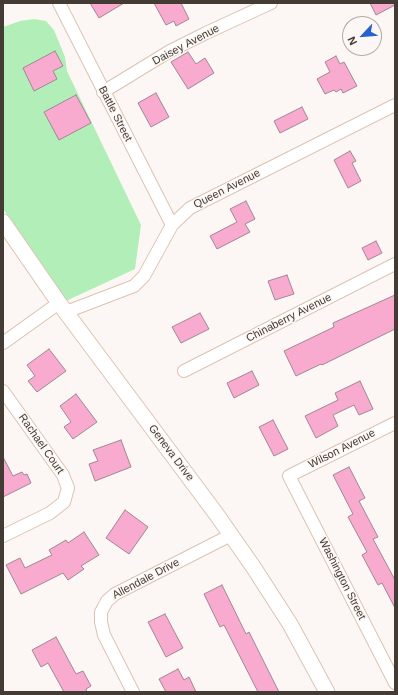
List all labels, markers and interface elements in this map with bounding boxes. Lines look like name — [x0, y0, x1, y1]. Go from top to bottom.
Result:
north arrow — [342, 16, 382, 56]
street label: Daisey Avenue — [150, 22, 222, 68]
text: N — [345, 35, 359, 47]
street label: Battle Street — [95, 84, 135, 144]
street label: Queen Avenue — [191, 167, 263, 211]
street label: Chinaberry Avenue — [244, 291, 334, 345]
street label: Rachael Court — [15, 411, 67, 477]
street label: Geneva Drive — [145, 422, 197, 484]
street label: Wilson Avenue — [306, 427, 378, 471]
street label: Washington Street — [316, 536, 368, 622]
street label: Allendale Drive — [110, 556, 182, 602]

